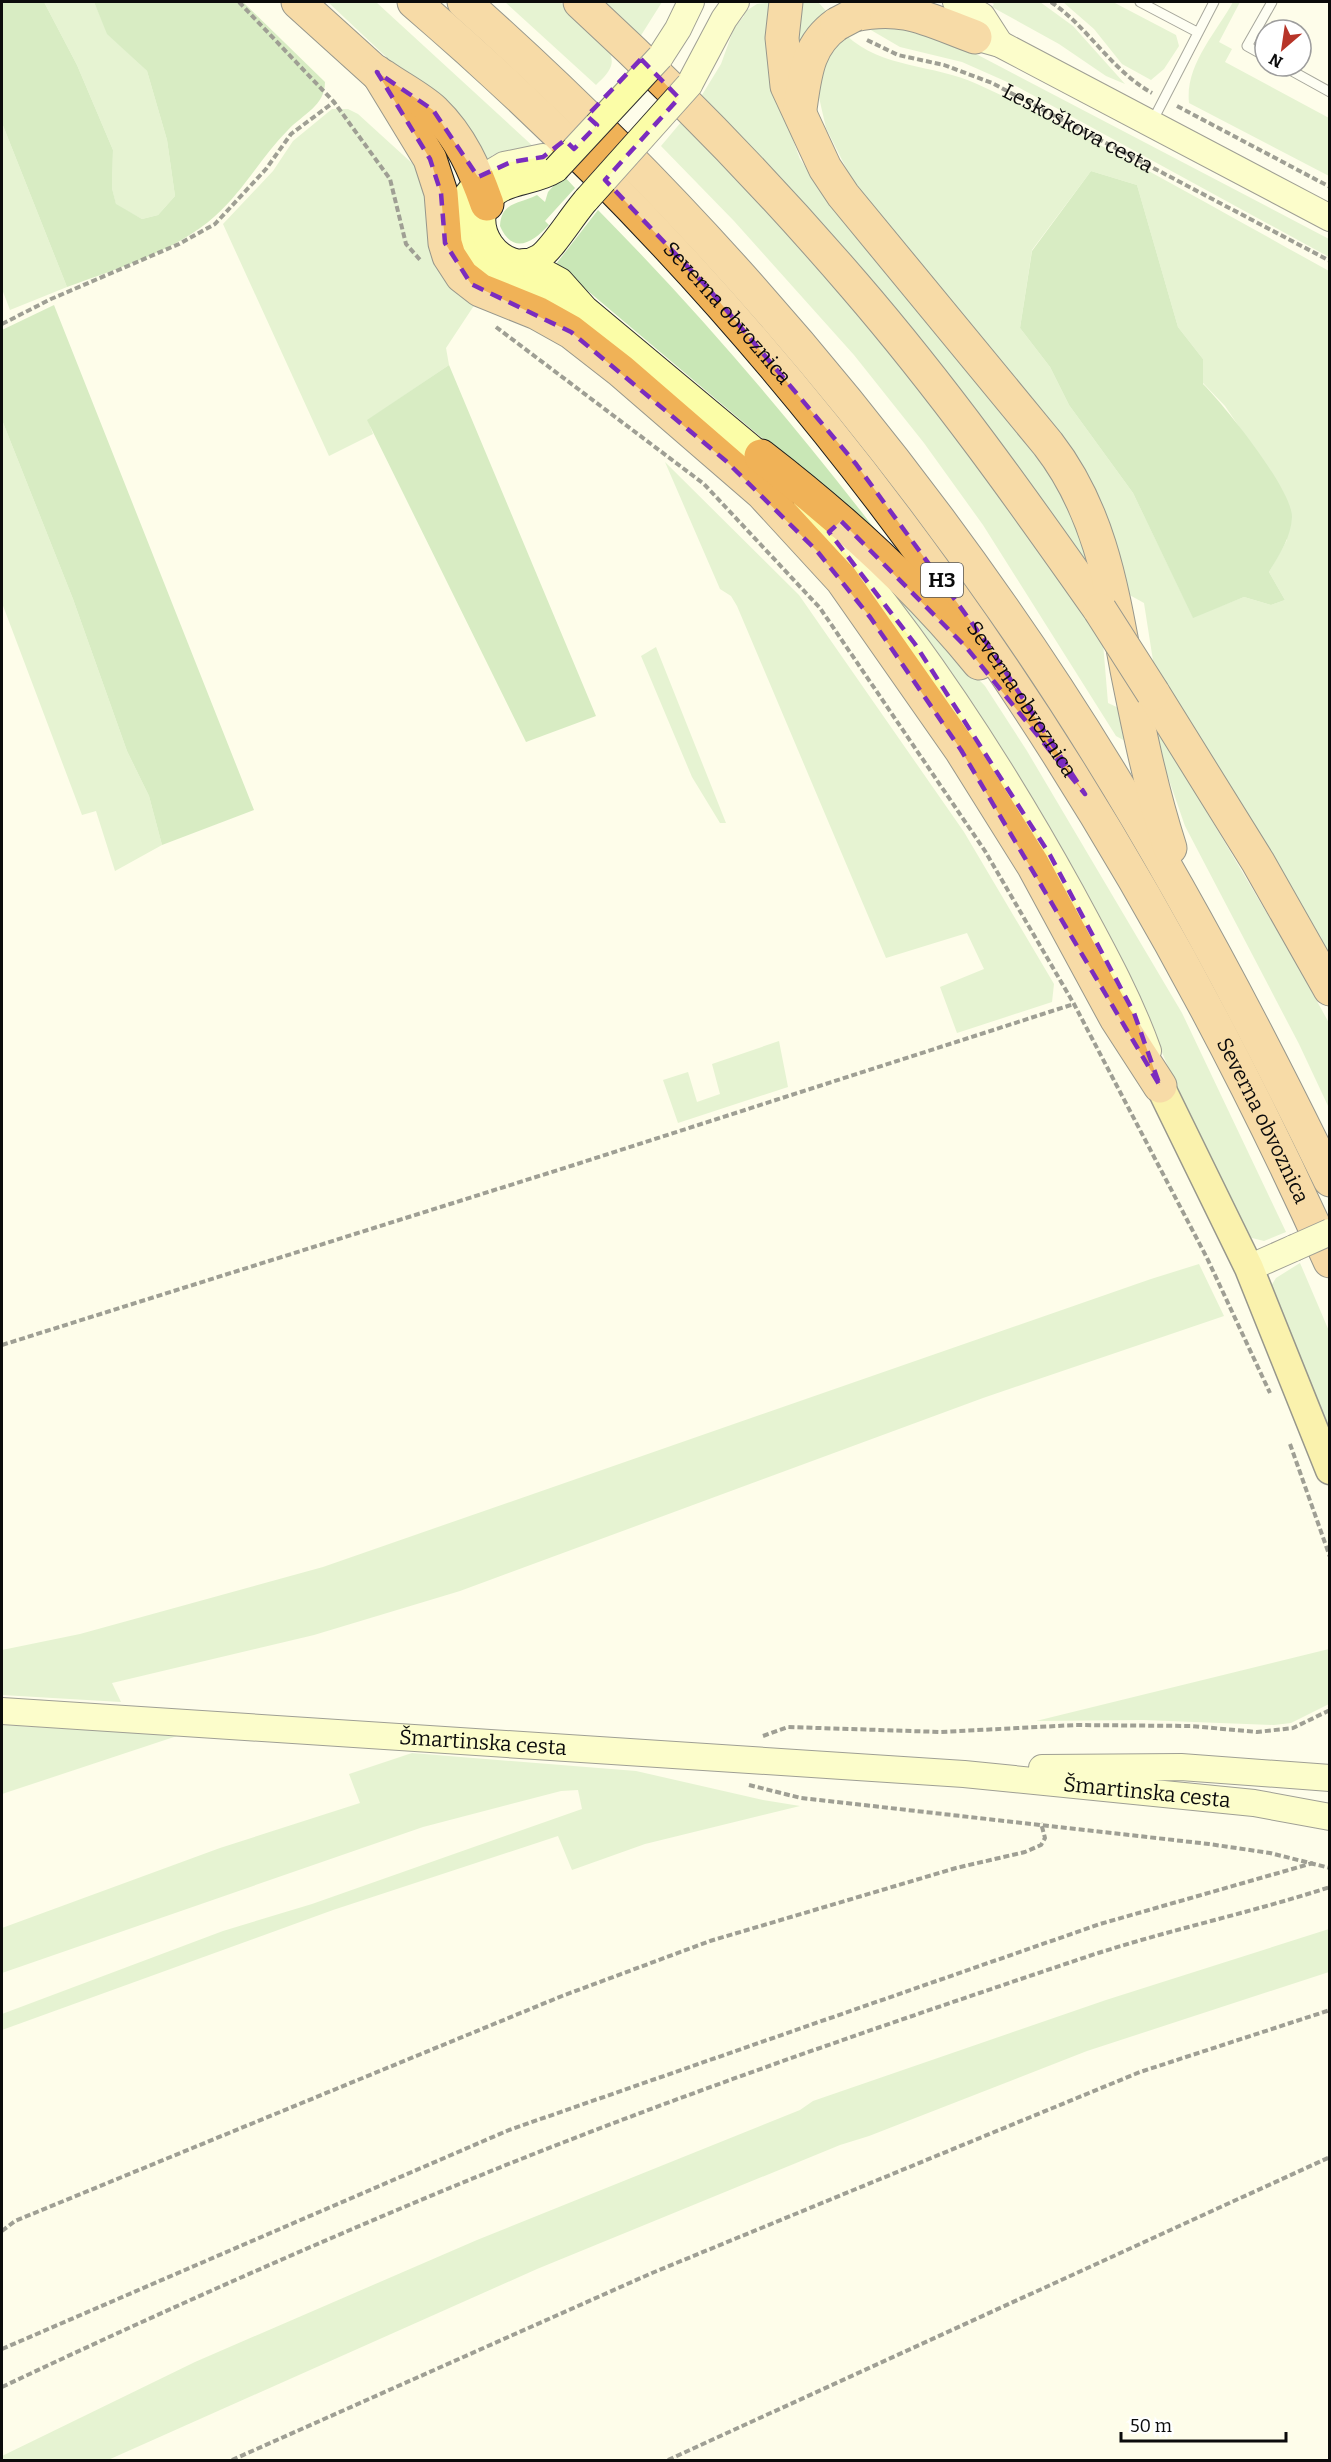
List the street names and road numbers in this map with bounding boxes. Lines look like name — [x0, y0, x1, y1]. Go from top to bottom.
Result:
street label: Leskoškova cesta — [998, 78, 1158, 179]
street label: Severna obvoznica — [658, 236, 798, 390]
road number: H3 — [921, 563, 963, 597]
street label: Severna obvoznica — [961, 616, 1083, 782]
street label: Severna obvoznica — [1211, 1033, 1315, 1208]
street label: Šmartinska cesta — [398, 1724, 568, 1761]
street label: Šmartinska cesta — [1062, 1771, 1232, 1814]

